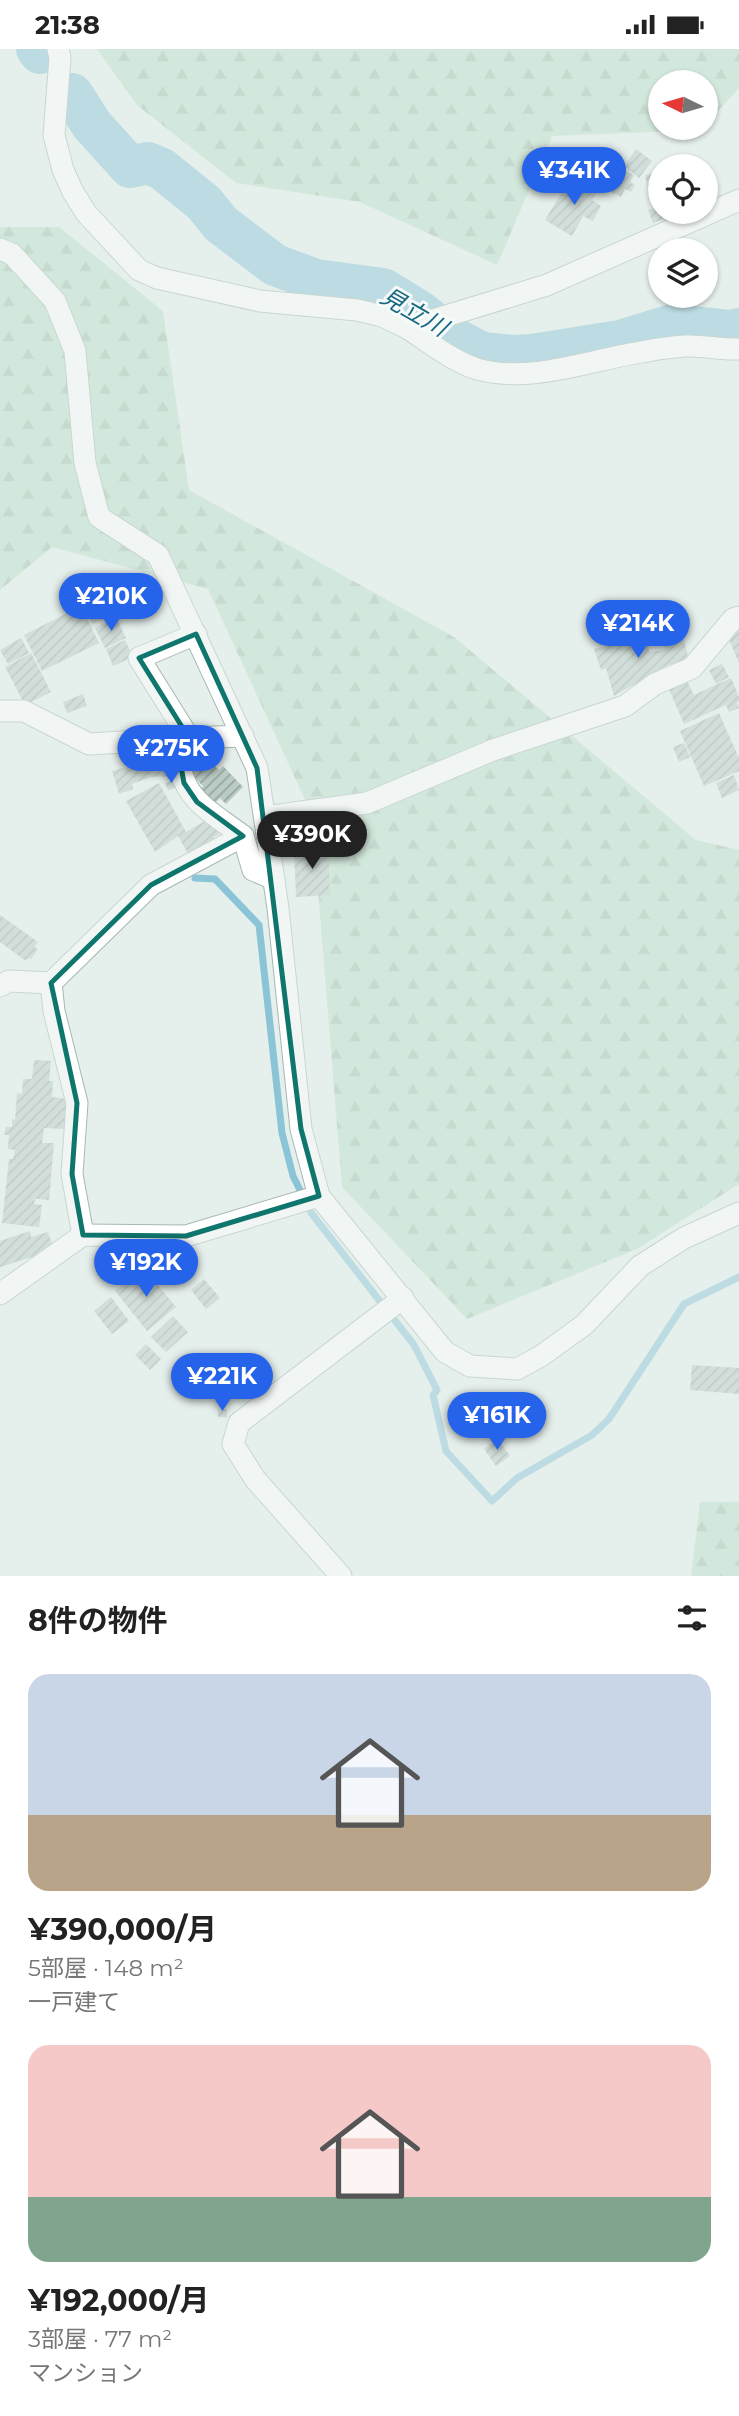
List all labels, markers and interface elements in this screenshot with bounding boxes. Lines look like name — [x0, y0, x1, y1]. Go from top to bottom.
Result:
text: 21:38 — [35, 9, 100, 41]
north arrow — [648, 70, 718, 140]
map controls — [648, 70, 718, 308]
pin: ¥341K — [525, 148, 623, 207]
button: locate — [648, 154, 718, 224]
text: ¥341K — [538, 156, 610, 184]
button: layers — [648, 238, 718, 308]
water label: 見立川 — [376, 281, 455, 344]
pin: ¥210K — [62, 573, 160, 633]
text: ¥210K — [75, 582, 147, 610]
pin: ¥214K — [589, 601, 687, 660]
text: ¥214K — [602, 609, 674, 637]
pin: ¥275K — [122, 725, 220, 785]
text: ¥275K — [133, 734, 209, 762]
pin: ¥390K — [263, 811, 361, 871]
text: ¥390K — [273, 820, 351, 848]
pin: ¥192K — [97, 1239, 195, 1299]
text: ¥192K — [110, 1248, 182, 1276]
pin: ¥221K — [173, 1353, 271, 1413]
text: ¥221K — [187, 1362, 257, 1390]
pin: ¥161K — [448, 1393, 546, 1452]
text: ¥161K — [463, 1401, 531, 1429]
icon: filters — [673, 1599, 711, 1637]
text: 8件の物件 — [28, 1602, 168, 1639]
icon: home — [307, 1720, 433, 1846]
text: ¥390,000/月 — [28, 1911, 217, 1948]
text: 5部屋 · 148 m² — [28, 1954, 184, 1982]
text: 一戸建て — [28, 1988, 120, 2016]
icon: home — [307, 2091, 433, 2217]
text: ¥192,000/月 — [28, 2282, 209, 2319]
text: 3部屋 · 77 m² — [28, 2325, 172, 2353]
text: マンション — [28, 2359, 143, 2387]

